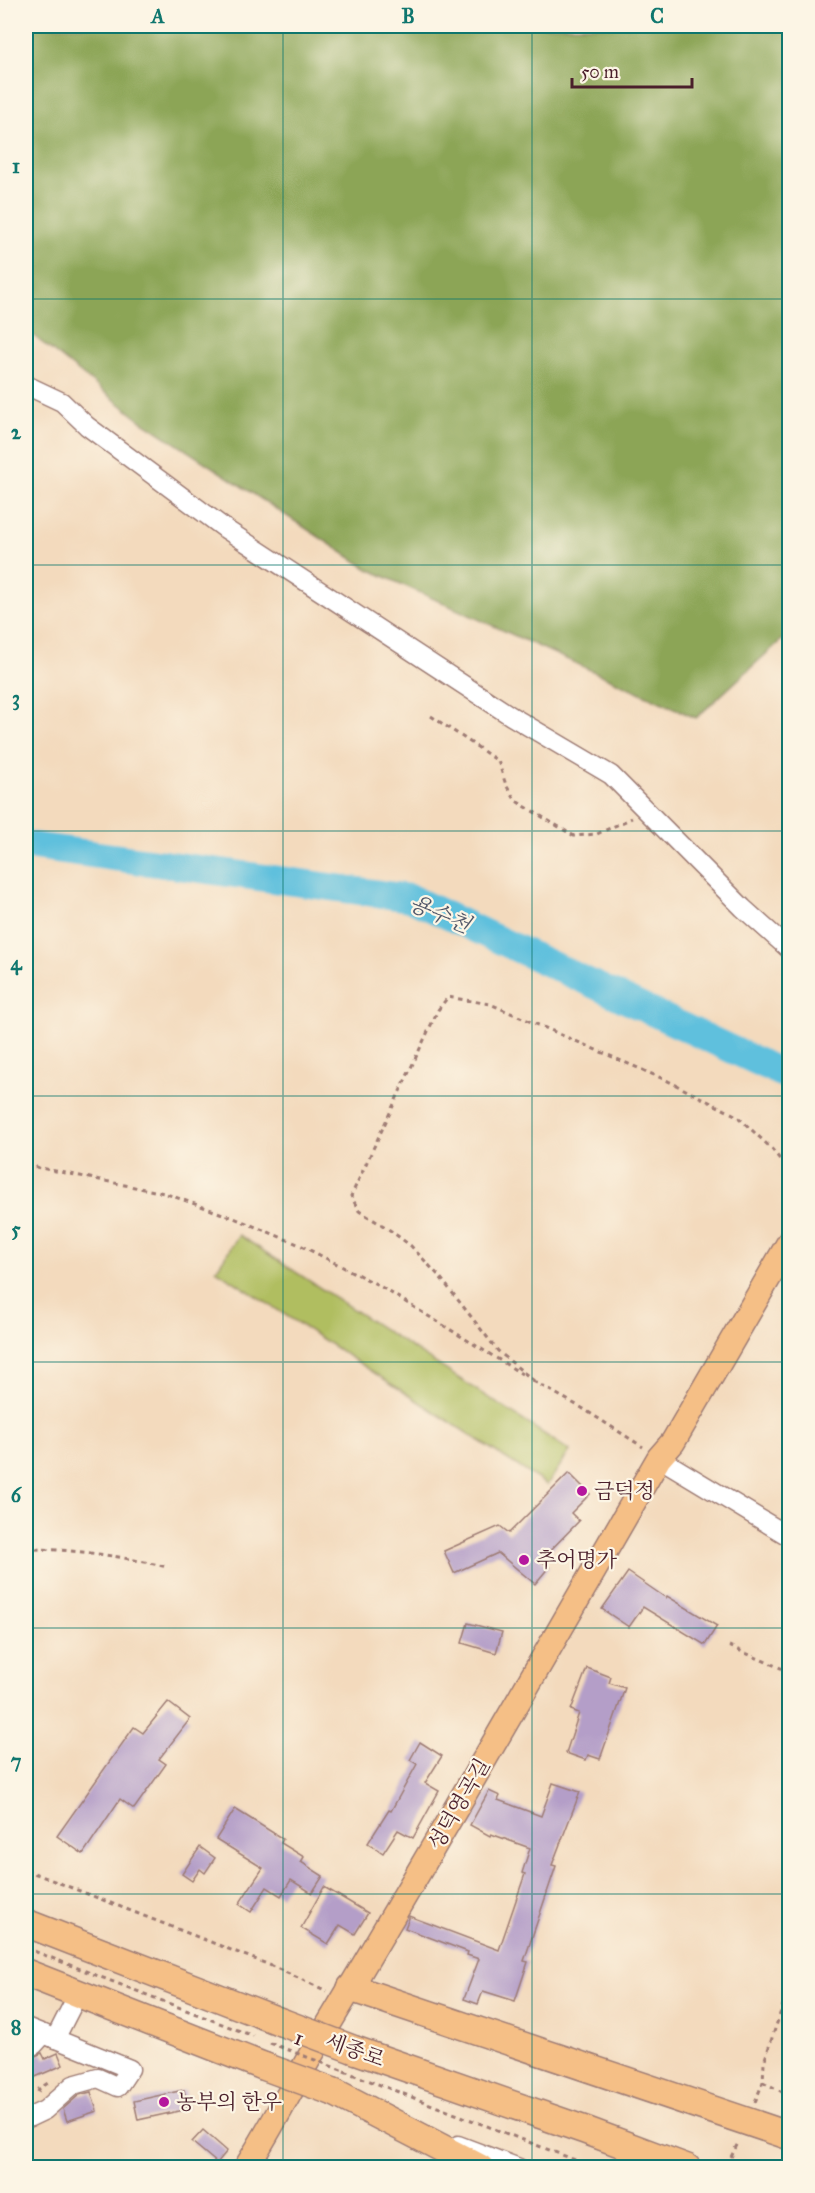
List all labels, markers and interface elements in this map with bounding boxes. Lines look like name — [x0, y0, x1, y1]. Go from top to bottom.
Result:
text: A — [149, 4, 165, 28]
text: B — [401, 4, 415, 28]
text: C — [650, 4, 664, 28]
scale bar — [572, 51, 692, 89]
text: 50 m — [581, 61, 619, 83]
text: 1 — [12, 154, 20, 178]
text: 2 — [11, 420, 22, 444]
text: 3 — [12, 686, 20, 711]
water label: 용수천 — [405, 889, 476, 940]
text: 4 — [10, 951, 22, 976]
text: 5 — [11, 1217, 21, 1241]
place label: 금덕정 — [594, 1478, 655, 1504]
text: 6 — [11, 1483, 23, 1507]
marker: 금덕정 — [575, 1484, 589, 1498]
place label: 추어명가 — [536, 1547, 618, 1573]
marker: 추어명가 — [517, 1553, 531, 1567]
text: 7 — [11, 1749, 22, 1773]
street label: 성덕영곡길 — [422, 1754, 496, 1854]
text: 8 — [11, 2015, 21, 2039]
street label: 1 — [290, 2024, 308, 2052]
street label: 세종로 — [322, 2027, 388, 2073]
place label: 농부의 한우 — [176, 2089, 282, 2115]
marker: 농부의 한우 — [157, 2095, 171, 2109]

